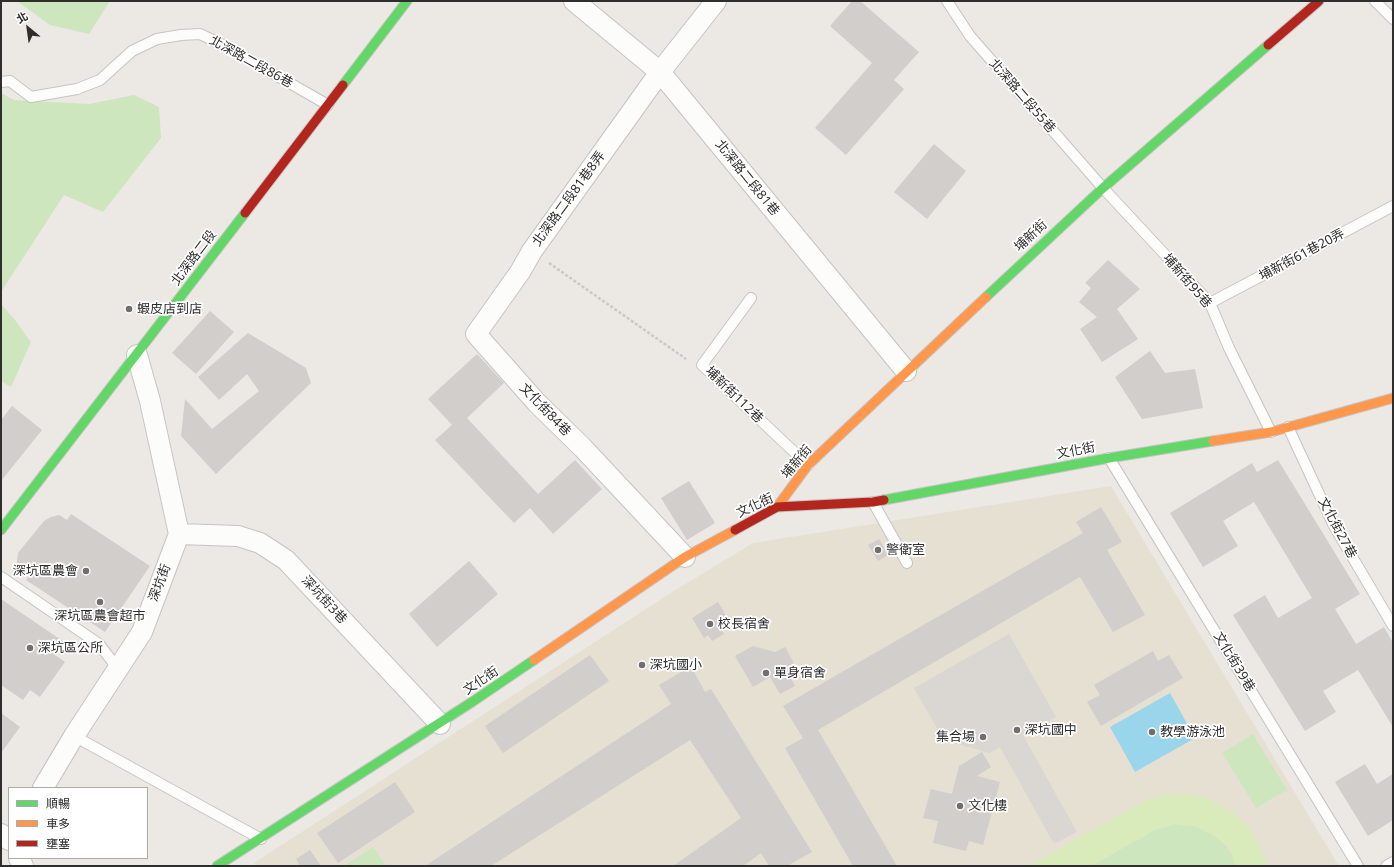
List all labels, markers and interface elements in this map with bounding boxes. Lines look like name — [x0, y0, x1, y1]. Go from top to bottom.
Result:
north arrow — [8, 8, 48, 48]
text: 北 — [13, 8, 30, 26]
street label: 北深路二段86巷 — [207, 33, 295, 91]
street label: 北深路二段55巷 — [986, 56, 1058, 136]
street label: 北深路二段81巷 — [712, 137, 782, 219]
street label: 北深路二段81巷8弄 — [529, 149, 609, 249]
street label: 埔新街 — [1011, 217, 1051, 255]
street label: 埔新街61巷20弄 — [1257, 226, 1347, 284]
street label: 北深路二段 — [168, 227, 220, 289]
street label: 埔新街95巷 — [1159, 251, 1215, 311]
place label: 蝦皮店到店 — [137, 301, 202, 317]
marker: 蝦皮店到店 — [124, 304, 134, 314]
street label: 埔新街112巷 — [702, 364, 766, 426]
street label: 文化街84巷 — [516, 381, 574, 439]
street label: 文化街 — [1055, 440, 1097, 462]
street label: 埔新街 — [778, 442, 816, 482]
street label: 文化街 — [734, 491, 776, 521]
street label: 文化街27巷 — [1314, 495, 1360, 561]
place label: 警衛室 — [886, 542, 925, 558]
marker: 警衛室 — [873, 545, 883, 555]
street label: 深坑街 — [146, 562, 174, 604]
place label: 深坑區農會 — [13, 563, 78, 579]
marker: 深坑區農會 — [81, 566, 91, 576]
street label: 深坑街3巷 — [298, 573, 350, 627]
marker: 深坑區農會超市 — [95, 597, 105, 607]
place label: 深坑區農會超市 — [55, 608, 145, 624]
place label: 校長宿舍 — [718, 616, 770, 632]
marker: 校長宿舍 — [705, 619, 715, 629]
street label: 文化街39巷 — [1210, 629, 1258, 695]
place label: 深坑區公所 — [38, 640, 103, 656]
marker: 深坑區公所 — [25, 643, 35, 653]
place label: 深坑國小 — [650, 657, 702, 673]
marker: 深坑國小 — [637, 660, 647, 670]
street label: 文化街 — [460, 664, 502, 698]
place label: 單身宿舍 — [774, 665, 826, 681]
marker: 單身宿舍 — [761, 668, 771, 678]
place label: 深坑國中 — [1025, 722, 1077, 738]
place label: 教學游泳池 — [1160, 724, 1225, 740]
marker: 深坑國中 — [1012, 725, 1022, 735]
marker: 教學游泳池 — [1147, 727, 1157, 737]
place label: 集合場 — [936, 729, 975, 745]
marker: 集合場 — [978, 732, 988, 742]
legend — [8, 787, 148, 859]
text: 順暢 — [46, 795, 70, 812]
place label: 文化樓 — [968, 798, 1007, 814]
marker: 文化樓 — [955, 801, 965, 811]
text: 車多 — [46, 815, 70, 832]
text: 壅塞 — [46, 835, 70, 852]

